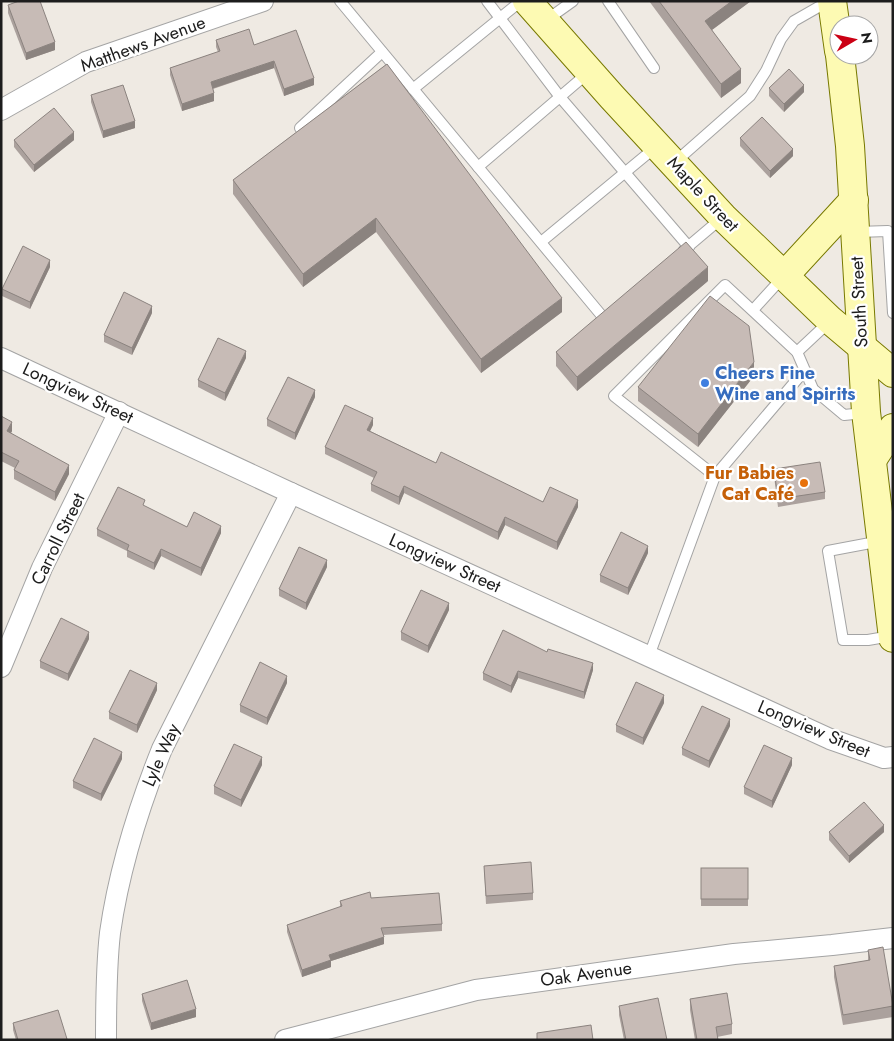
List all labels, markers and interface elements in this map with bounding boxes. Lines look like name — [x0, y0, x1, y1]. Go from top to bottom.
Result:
street label: Matthews Avenue — [77, 9, 209, 79]
north arrow — [829, 15, 879, 65]
text: N — [856, 31, 878, 45]
street label: Maple Street — [661, 150, 745, 238]
street label: South Street — [844, 255, 874, 348]
street label: Longview Street — [18, 356, 138, 430]
place label: Cheers Fine Wine and Spirits — [715, 360, 855, 407]
marker: Cheers Fine Wine and Spirits — [699, 377, 711, 389]
place label: Fur Babies Cat Café — [705, 460, 794, 507]
marker: Fur Babies Cat Café — [798, 477, 810, 489]
street label: Carroll Street — [24, 488, 92, 589]
street label: Longview Street — [385, 527, 506, 600]
street label: Longview Street — [754, 694, 875, 765]
street label: Lyle Way — [136, 719, 186, 791]
street label: Oak Avenue — [538, 955, 634, 993]

